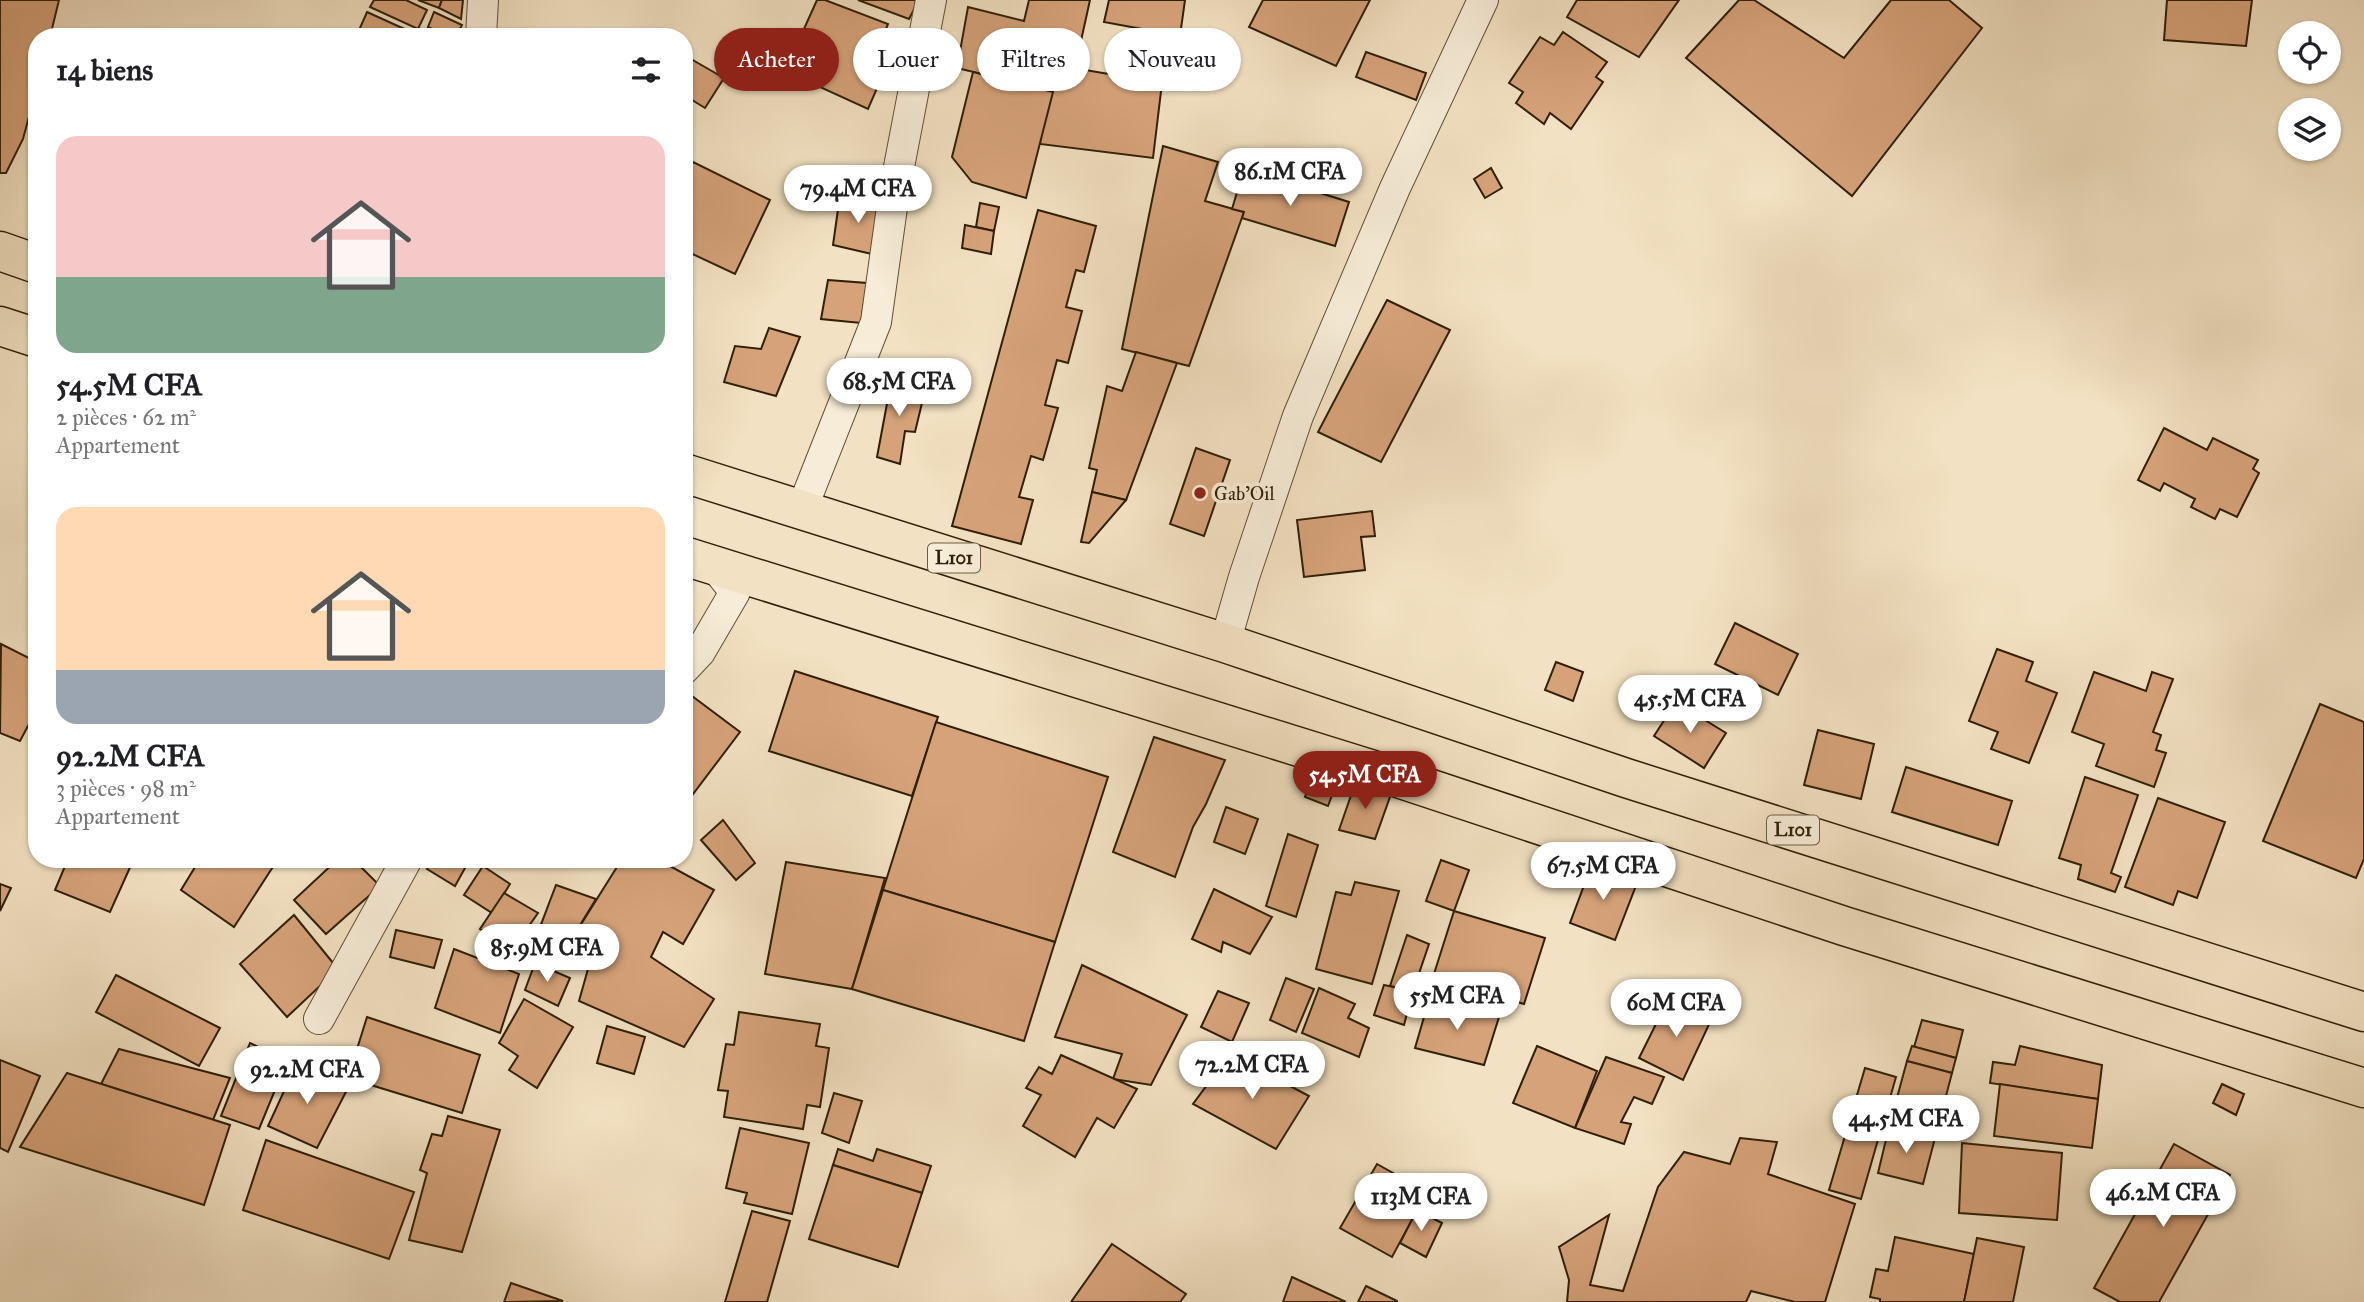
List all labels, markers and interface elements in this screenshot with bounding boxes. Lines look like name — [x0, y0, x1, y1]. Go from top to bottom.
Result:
map controls — [2278, 21, 2341, 161]
button: locate — [2278, 21, 2341, 84]
chip: Acheter — [714, 28, 839, 91]
chip: Louer — [853, 28, 963, 91]
chip: Filtres — [977, 28, 1090, 91]
chip: Nouveau — [1104, 28, 1241, 91]
icon: filters — [627, 51, 665, 89]
text: 14 biens — [56, 52, 153, 88]
button: layers — [2278, 98, 2341, 161]
pin: 86.1M CFA — [1210, 148, 1370, 208]
text: 86.1M CFA — [1234, 157, 1346, 185]
pin: 79.4M CFA — [778, 166, 938, 225]
text: 79.4M CFA — [800, 174, 916, 202]
icon: home — [298, 182, 424, 308]
pin: 68.5M CFA — [819, 358, 979, 418]
text: 54.5M CFA — [56, 367, 202, 403]
text: 68.5M CFA — [843, 367, 955, 395]
text: 2 pièces · 62 m² — [56, 403, 196, 431]
text: Appartement — [56, 431, 180, 459]
place label: Gab'Oil — [1214, 482, 1276, 505]
marker: Gab'Oil — [1192, 485, 1208, 501]
road number: L101 — [928, 544, 980, 572]
icon: home — [298, 553, 424, 679]
pin: 45.5M CFA — [1610, 676, 1770, 735]
text: 45.5M CFA — [1634, 684, 1746, 712]
text: 92.2M CFA — [56, 738, 205, 774]
pin: 54.5M CFA — [1285, 752, 1445, 811]
text: 54.5M CFA — [1309, 760, 1421, 788]
text: 3 pièces · 98 m² — [56, 774, 196, 802]
text: Appartement — [56, 802, 180, 830]
road number: L101 — [1767, 816, 1819, 844]
pin: 67.5M CFA — [1523, 842, 1683, 902]
text: 67.5M CFA — [1547, 851, 1659, 879]
pin: 85.9M CFA — [467, 925, 627, 984]
text: 85.9M CFA — [490, 933, 604, 961]
pin: 55M CFA — [1392, 972, 1522, 1032]
pin: 60M CFA — [1611, 979, 1741, 1039]
text: 55M CFA — [1409, 981, 1505, 1009]
text: 60M CFA — [1627, 988, 1725, 1016]
pin: 72.2M CFA — [1172, 1042, 1332, 1101]
pin: 92.2M CFA — [227, 1046, 387, 1106]
text: 72.2M CFA — [1195, 1050, 1309, 1078]
text: 92.2M CFA — [250, 1055, 364, 1083]
pin: 44.5M CFA — [1826, 1096, 1986, 1155]
text: 44.5M CFA — [1848, 1104, 1964, 1132]
pin: 46.2M CFA — [2083, 1170, 2243, 1229]
pin: 113M CFA — [1349, 1174, 1493, 1233]
text: 46.2M CFA — [2106, 1178, 2220, 1206]
text: 113M CFA — [1370, 1182, 1472, 1210]

